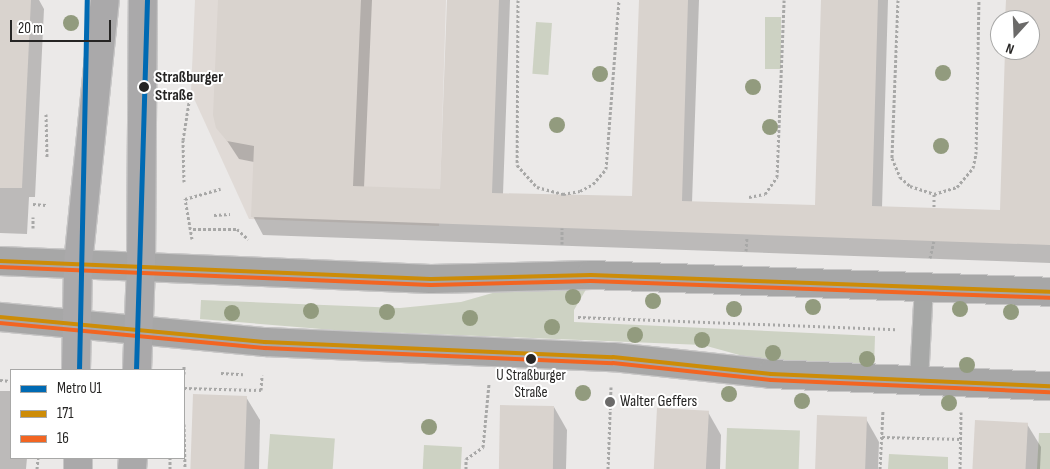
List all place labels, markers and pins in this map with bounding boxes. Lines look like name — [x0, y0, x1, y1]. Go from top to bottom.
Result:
place label: Straßburger Straße — [155, 68, 223, 106]
marker: Straßburger Straße — [137, 80, 151, 94]
marker: U Straßburger Straße — [526, 354, 536, 364]
place label: U Straßburger Straße — [496, 366, 566, 401]
place label: Walter Geffers — [620, 392, 697, 412]
marker: Walter Geffers — [604, 396, 616, 408]

